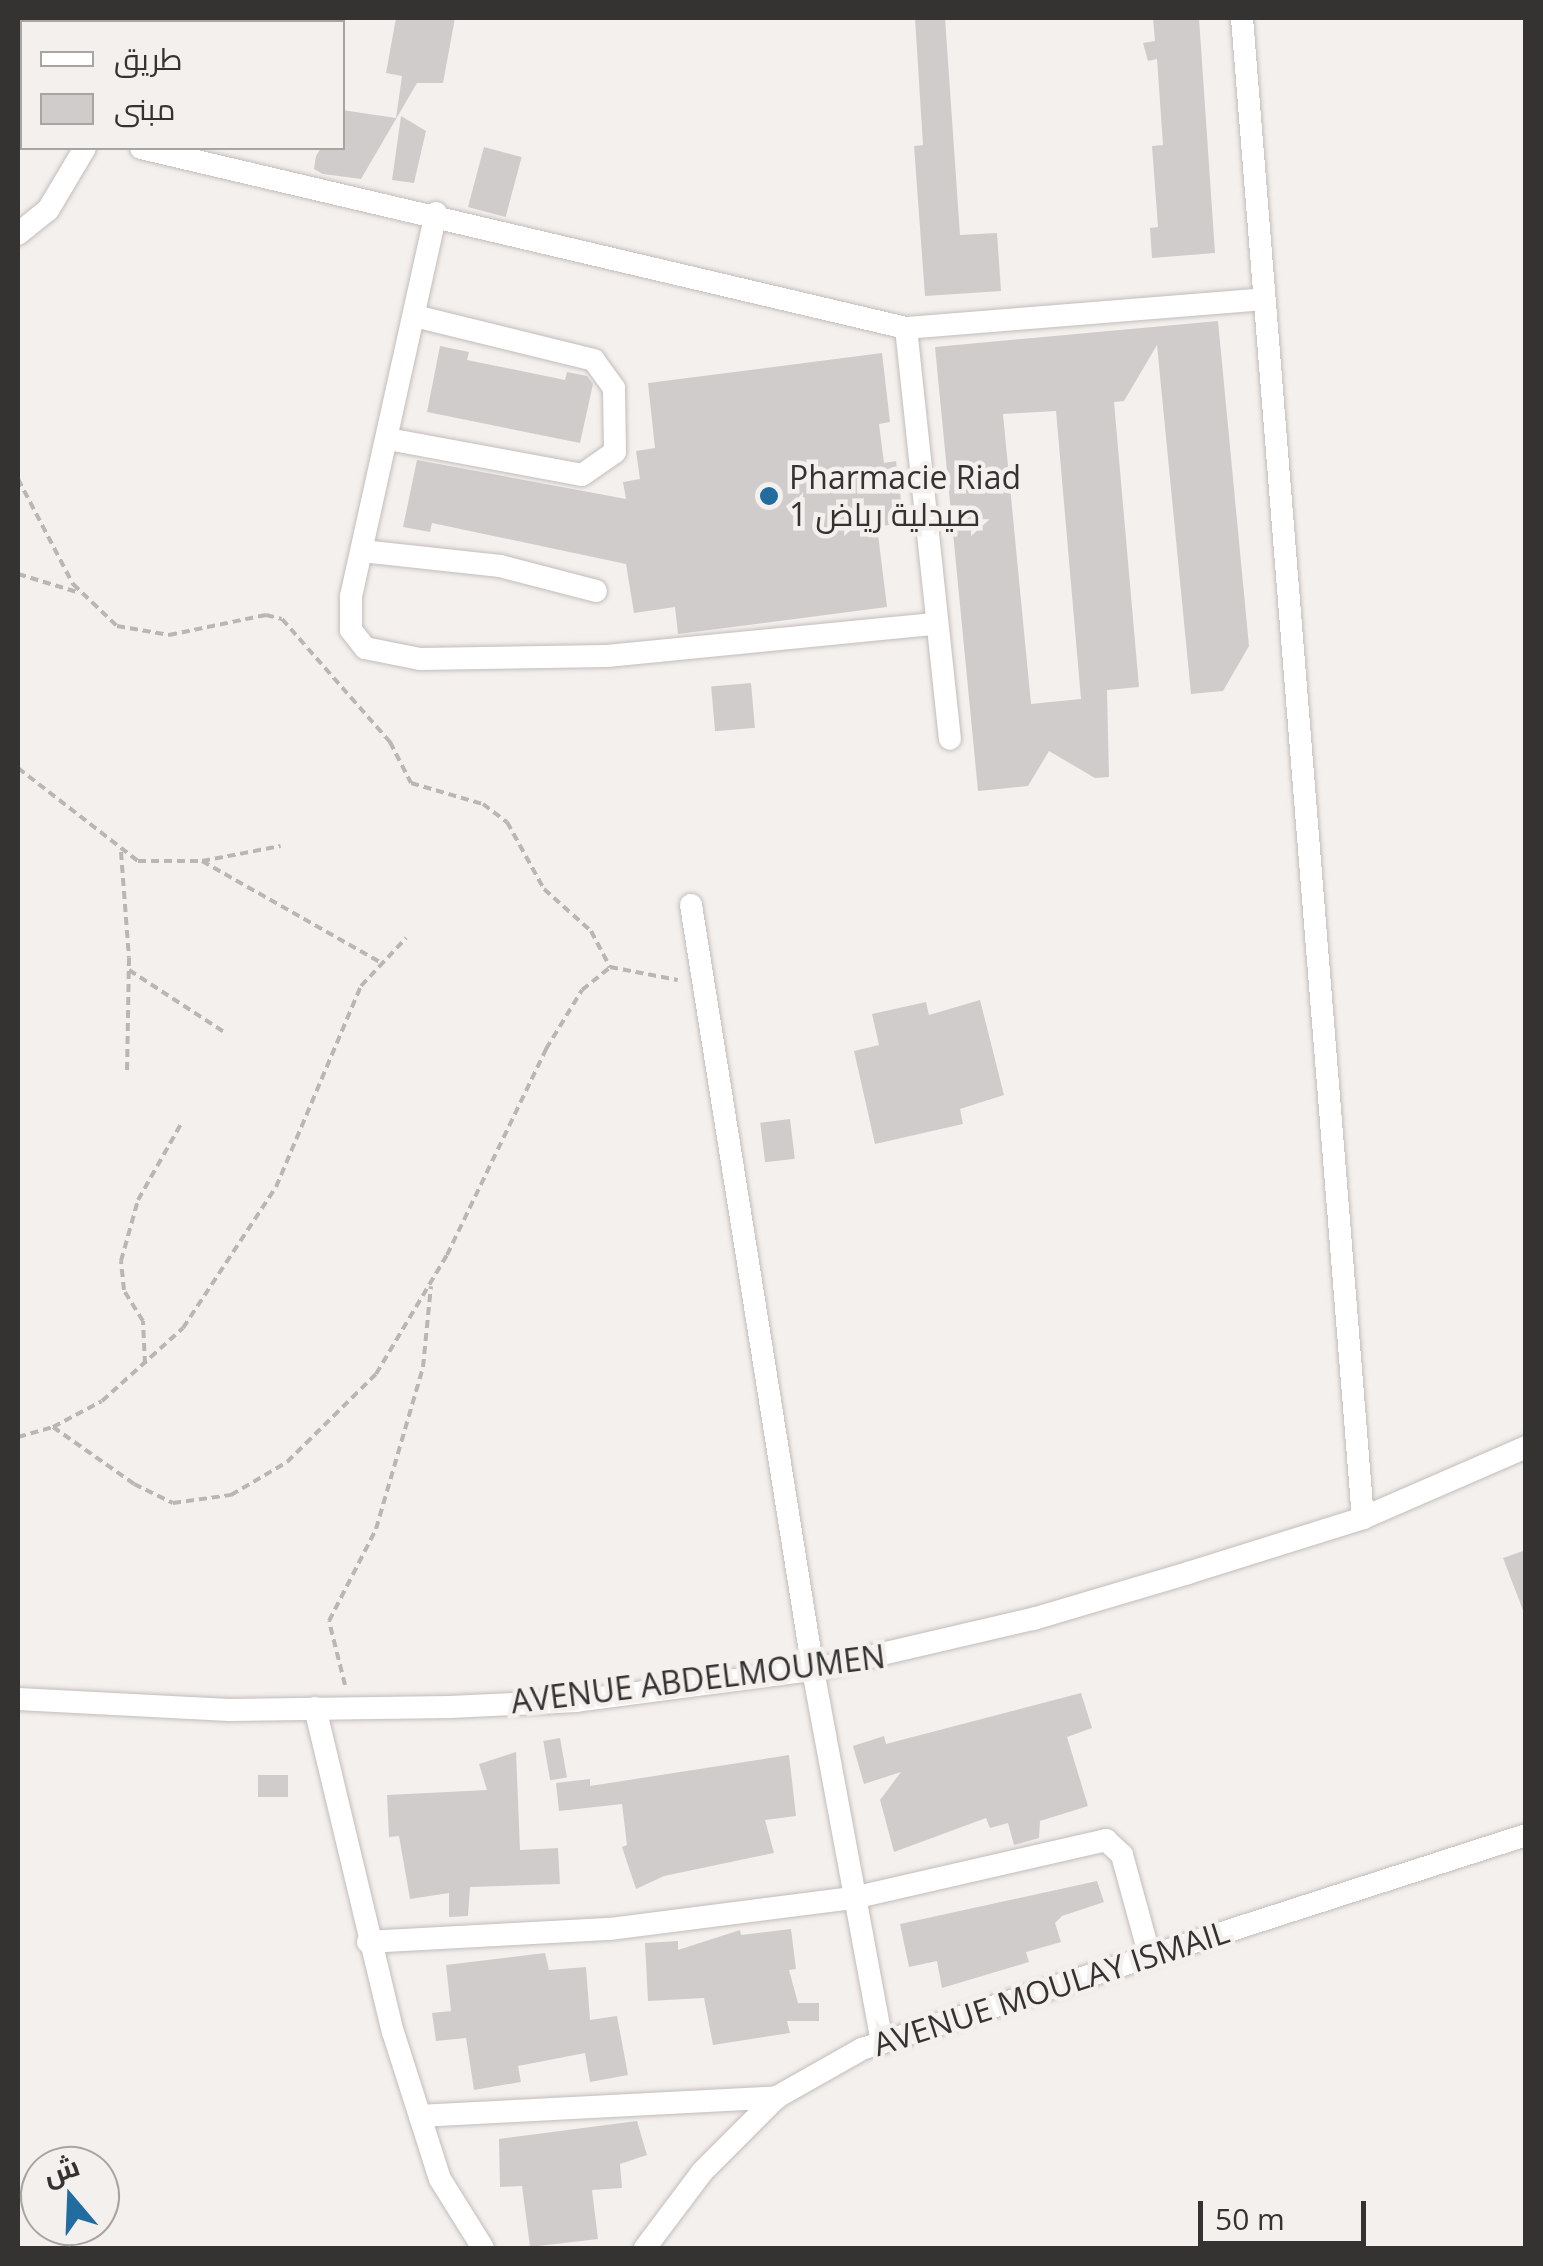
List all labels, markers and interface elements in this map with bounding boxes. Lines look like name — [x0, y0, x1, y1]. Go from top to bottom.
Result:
legend — [20, 20, 345, 150]
text: طريق — [114, 38, 183, 79]
text: مبنى — [114, 88, 175, 129]
place label: Pharmacie Riad 1 صيدلية رياض — [789, 459, 1021, 534]
marker: Pharmacie Riad 1 صيدلية رياض — [758, 485, 780, 507]
street label: AVENUE ABDELMOUMEN — [509, 1637, 887, 1721]
street label: AVENUE MOULAY ISMAIL — [868, 1912, 1234, 2064]
north arrow — [20, 2146, 120, 2246]
text: ش — [38, 2146, 84, 2193]
scale bar — [1203, 2181, 1370, 2243]
text: 50 m — [1215, 2198, 1285, 2239]

